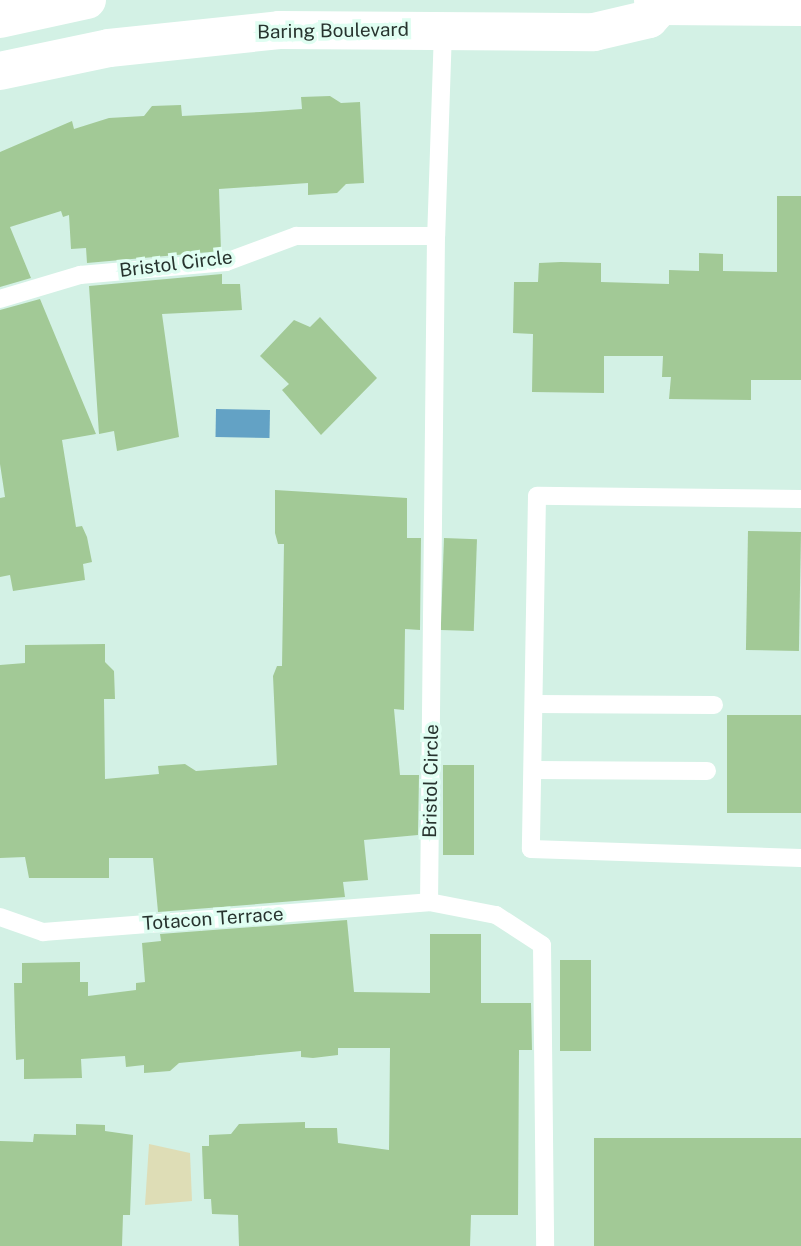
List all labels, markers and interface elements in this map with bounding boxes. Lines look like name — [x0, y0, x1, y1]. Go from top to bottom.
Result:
street label: Baring Boulevard — [257, 18, 409, 44]
street label: Bristol Circle — [118, 246, 234, 282]
street label: Bristol Circle — [419, 724, 443, 838]
street label: Totacon Terrace — [142, 903, 284, 935]

